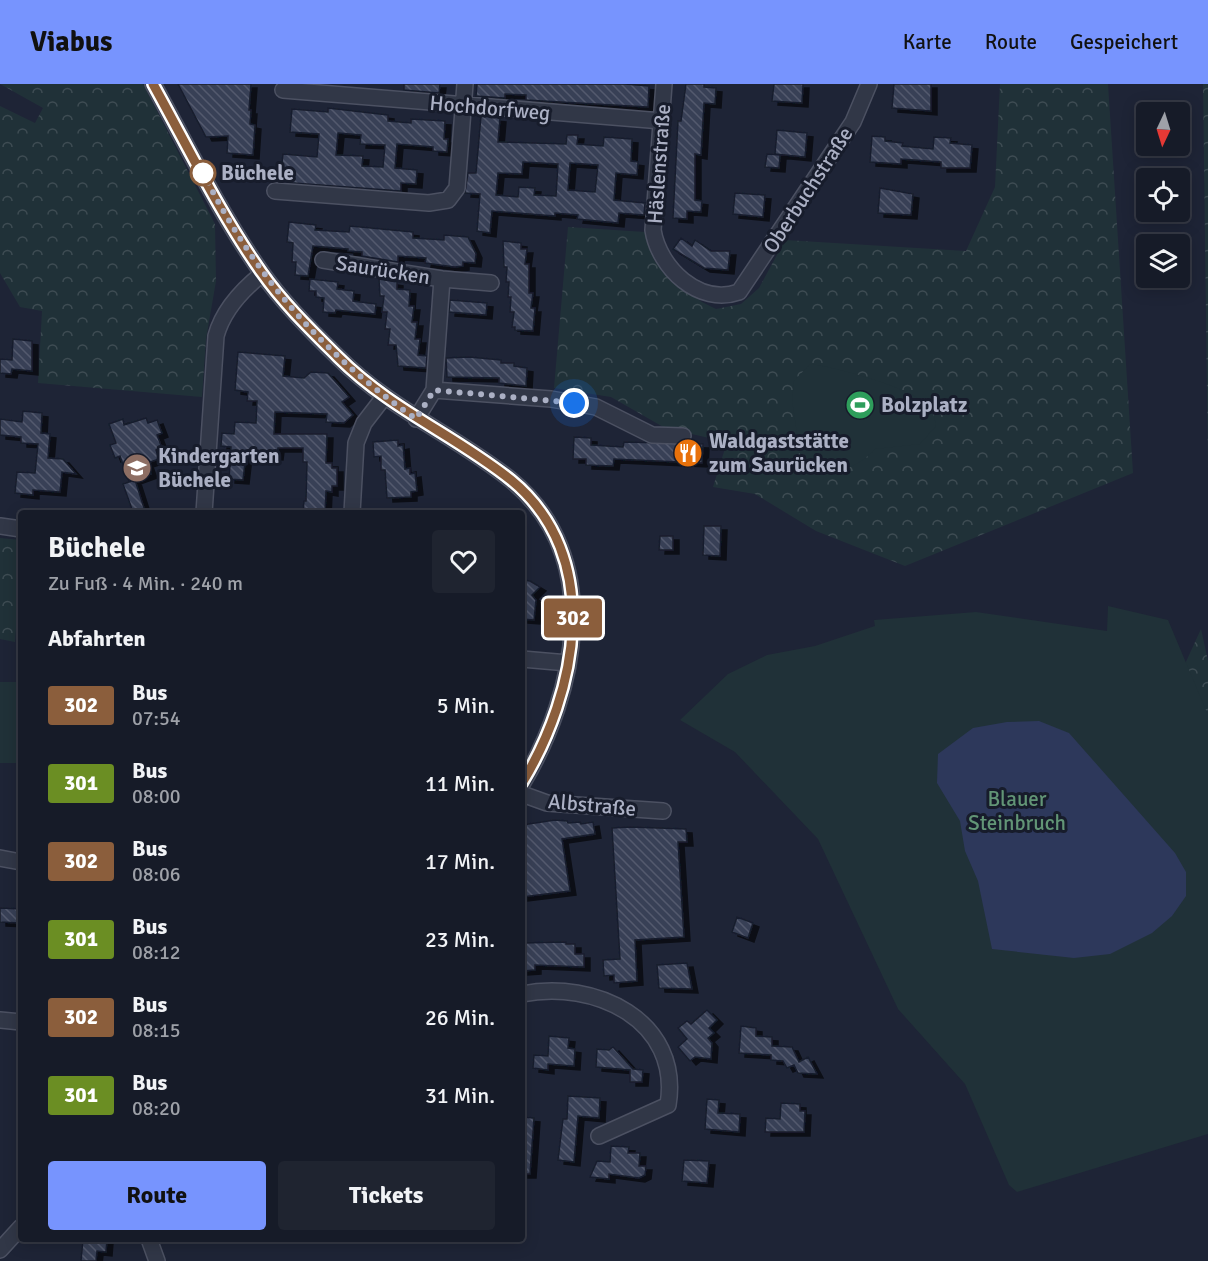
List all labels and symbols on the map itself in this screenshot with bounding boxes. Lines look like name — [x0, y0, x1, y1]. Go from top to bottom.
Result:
street label: Hochdorfweg — [429, 90, 551, 126]
north arrow — [1136, 102, 1190, 156]
street label: Häslenstraße — [642, 103, 676, 225]
street label: Oberbuchstraße — [757, 122, 859, 258]
marker: Büchele — [190, 160, 216, 186]
place label: Büchele — [221, 160, 294, 186]
street label: Saurücken — [334, 250, 432, 290]
your location — [559, 388, 589, 418]
sports icon: Bolzplatz — [844, 389, 876, 421]
place label: Bolzplatz — [881, 392, 967, 418]
place label: Waldgaststätte zum Saurücken — [709, 428, 849, 478]
restaurant icon: Waldgaststätte zum Saurücken — [672, 437, 704, 469]
place label: Kindergarten Büchele — [158, 443, 279, 493]
school or university icon: Kindergarten Büchele — [121, 452, 153, 484]
line badge: 302 — [538, 598, 608, 638]
park label: Blauer Steinbruch — [968, 786, 1066, 836]
street label: Albstraße — [547, 788, 637, 822]

